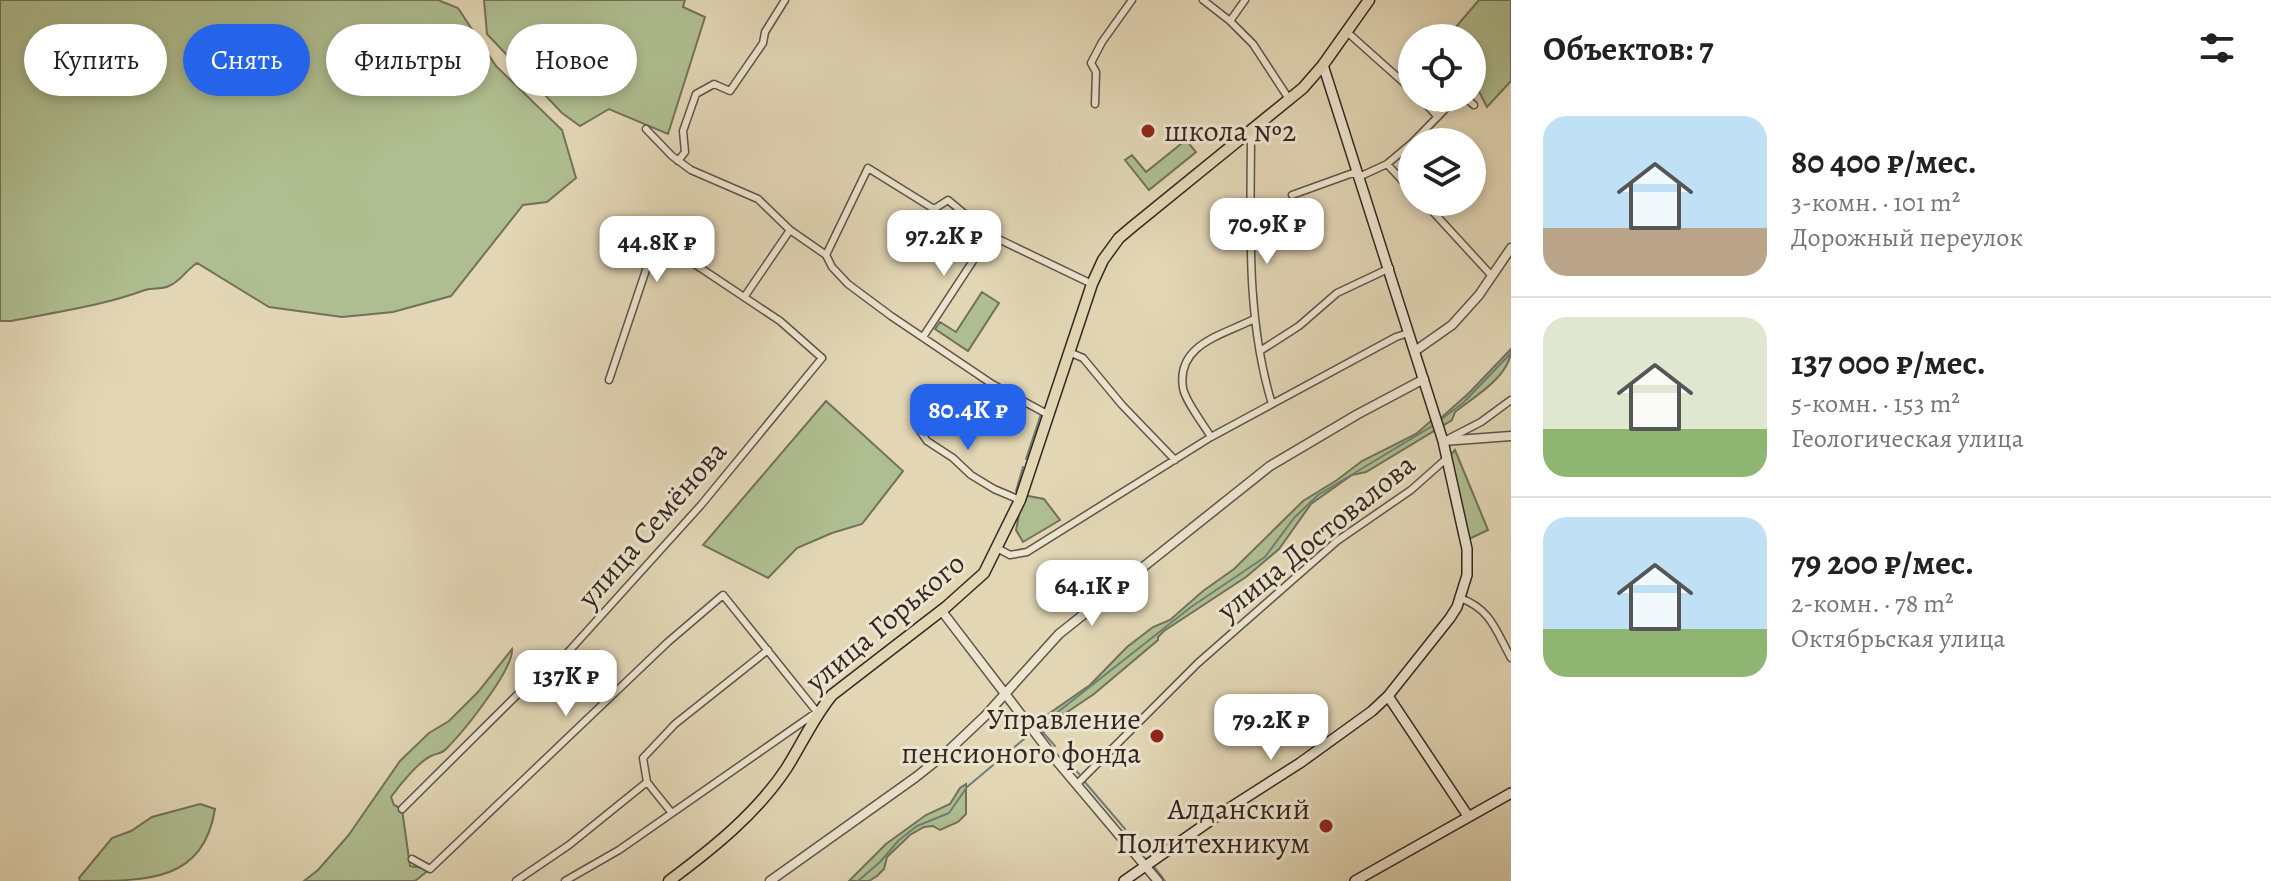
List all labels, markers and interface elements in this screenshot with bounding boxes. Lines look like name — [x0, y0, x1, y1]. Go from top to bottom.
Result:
chip: Купить — [24, 24, 167, 96]
chip: Снять — [183, 24, 310, 96]
chip: Фильтры — [326, 24, 490, 96]
chip: Новое — [506, 24, 637, 96]
map controls — [1398, 24, 1486, 216]
button: locate — [1398, 24, 1486, 112]
text: Объектов: 7 — [1543, 25, 1714, 72]
icon: filters — [2195, 26, 2239, 70]
place label: школа №2 — [1164, 111, 1296, 151]
marker: школа №2 — [1139, 122, 1157, 140]
button: layers — [1398, 128, 1486, 216]
text: 80 400 ₽/мес. — [1791, 138, 1977, 185]
icon: home — [1607, 148, 1703, 244]
text: 3-комн. · 101 m² — [1791, 185, 1960, 220]
pin: 70.9K ₽ — [1193, 198, 1341, 266]
text: 70.9K ₽ — [1228, 206, 1306, 241]
pin: 97.2K ₽ — [870, 210, 1018, 278]
pin: 44.8K ₽ — [583, 216, 731, 284]
text: 97.2K ₽ — [905, 218, 983, 253]
text: Дорожный переулок — [1791, 220, 2023, 255]
text: 44.8K ₽ — [618, 224, 696, 259]
text: 137 000 ₽/мес. — [1791, 339, 1986, 386]
icon: home — [1607, 349, 1703, 445]
pin: 80.4K ₽ — [894, 384, 1042, 452]
text: 5-комн. · 153 m² — [1791, 386, 1960, 421]
text: 80.4K ₽ — [928, 392, 1008, 427]
text: Геологическая улица — [1791, 421, 2024, 456]
street label: улица Семёнова — [568, 432, 736, 617]
street label: улица Достовалова — [1208, 444, 1424, 630]
text: 79 200 ₽/мес. — [1791, 539, 1974, 586]
street label: улица Горького — [796, 543, 973, 701]
icon: home — [1607, 549, 1703, 645]
pin: 64.1K ₽ — [1018, 560, 1166, 628]
text: 64.1K ₽ — [1054, 568, 1130, 603]
text: 2-комн. · 78 m² — [1791, 586, 1954, 621]
text: Октябрьская улица — [1791, 621, 2006, 656]
pin: 137K ₽ — [501, 650, 631, 718]
text: 137K ₽ — [533, 658, 599, 693]
pin: 79.2K ₽ — [1197, 694, 1345, 762]
place label: Управление пенсионого фонда — [901, 699, 1141, 773]
text: 79.2K ₽ — [1232, 702, 1310, 737]
marker: Управление пенсионого фонда — [1148, 727, 1166, 745]
place label: Алданский Политехникум — [1116, 789, 1310, 863]
marker: Алданский Политехникум — [1317, 817, 1335, 835]

